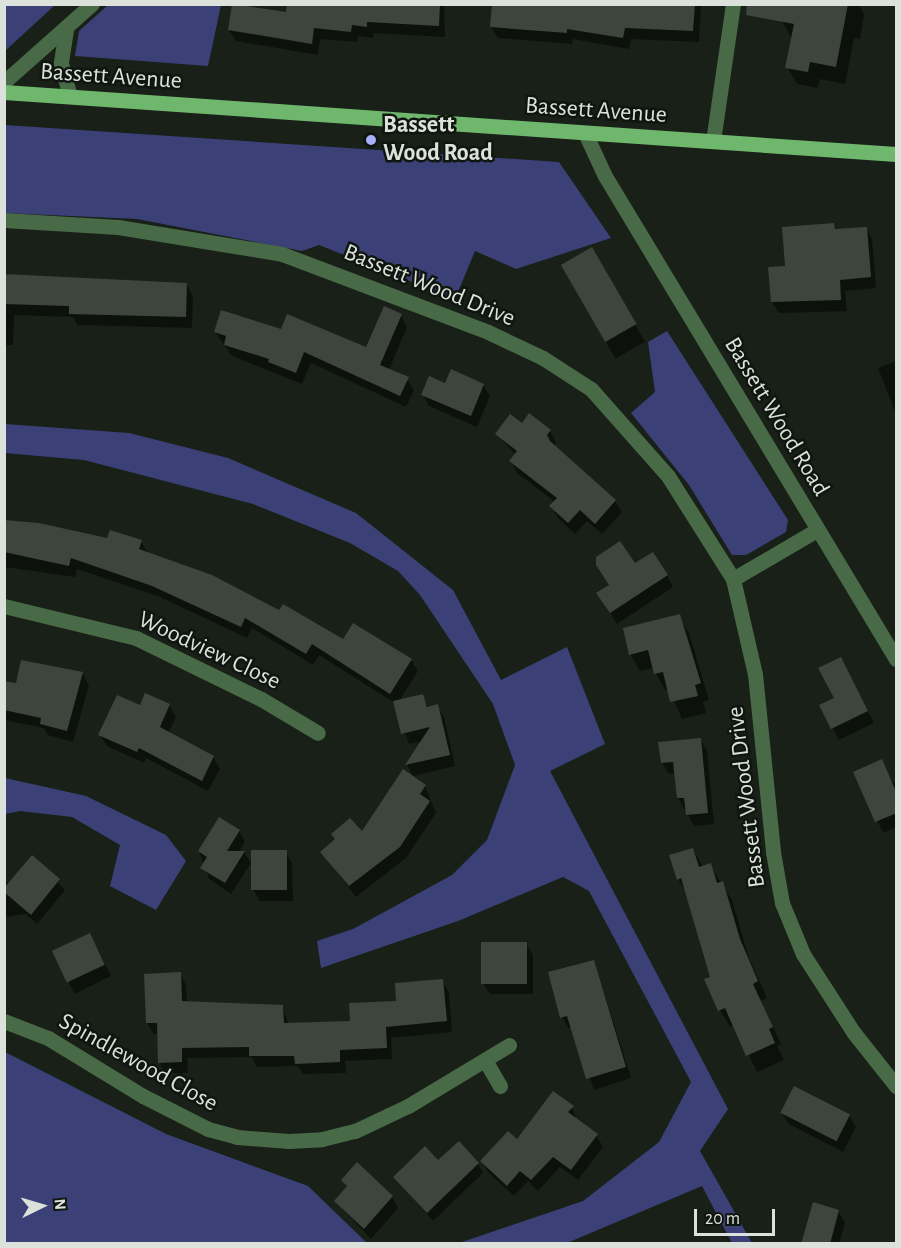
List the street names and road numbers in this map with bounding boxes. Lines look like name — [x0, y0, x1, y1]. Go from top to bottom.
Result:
street label: Bassett Avenue — [39, 58, 183, 96]
street label: Bassett Avenue — [524, 92, 668, 130]
street label: Bassett Wood Drive — [339, 238, 519, 334]
street label: Bassett Wood Road — [717, 332, 835, 502]
street label: Woodview Close — [133, 605, 285, 697]
street label: Bassett Wood Drive — [722, 705, 772, 889]
street label: Spindlewood Close — [54, 1007, 222, 1119]

